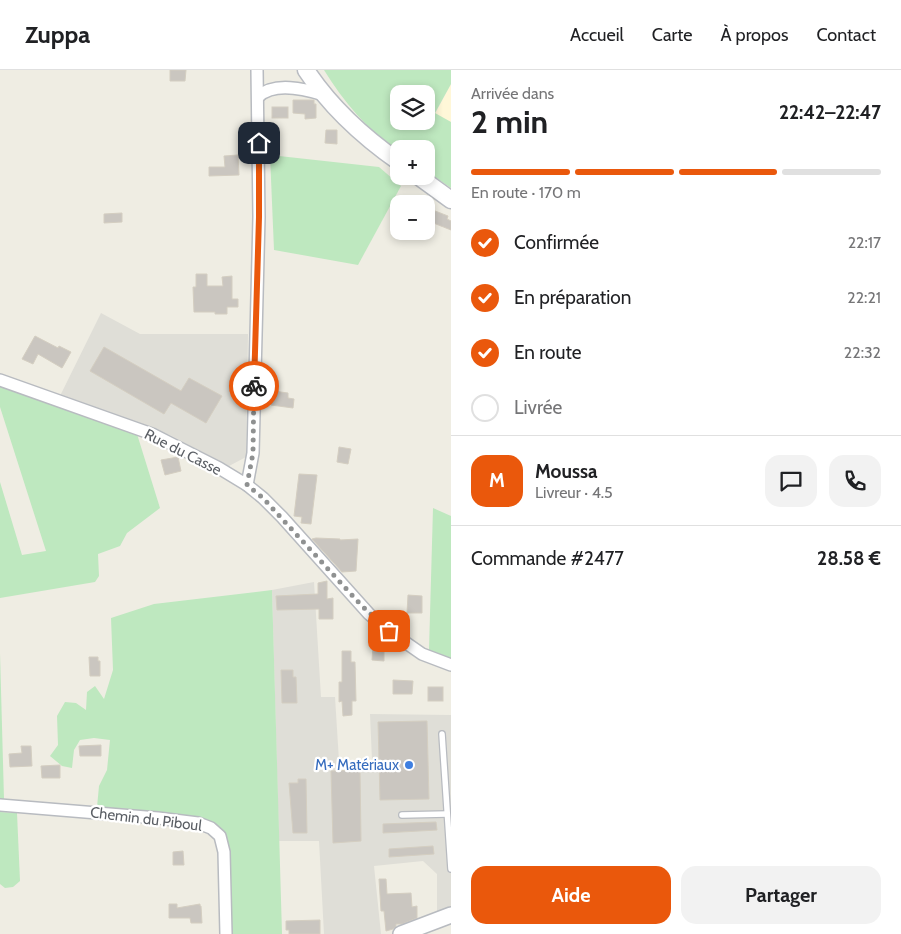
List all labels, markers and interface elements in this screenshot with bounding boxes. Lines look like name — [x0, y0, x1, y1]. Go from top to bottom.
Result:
text: Zuppa — [25, 20, 90, 49]
text: Accueil — [570, 24, 624, 46]
text: Carte — [652, 24, 692, 46]
text: À propos — [720, 24, 788, 46]
text: Contact — [816, 24, 876, 46]
text: Arrivée dans — [471, 84, 554, 103]
map controls — [390, 85, 435, 240]
button: layers — [390, 85, 435, 130]
text: 22:42–22:47 — [779, 101, 881, 124]
text: 2 min — [471, 102, 548, 141]
pin — [238, 122, 280, 164]
icon: home — [245, 129, 273, 157]
button: + — [390, 140, 435, 185]
text: En route · 170 m — [471, 183, 581, 202]
button: − — [390, 195, 435, 240]
icon: check — [471, 229, 499, 257]
text: Confirmée — [514, 231, 599, 254]
text: 22:17 — [848, 233, 881, 252]
icon: check — [471, 284, 499, 312]
text: En préparation — [514, 286, 631, 309]
text: 22:21 — [847, 288, 881, 307]
icon: check — [471, 339, 499, 367]
text: En route — [514, 341, 581, 364]
text: 22:32 — [844, 343, 881, 362]
courier — [229, 361, 279, 411]
icon: bike — [240, 372, 268, 400]
text: Livrée — [514, 396, 562, 419]
street label: Rue du Casse — [142, 425, 225, 479]
button: chat — [765, 455, 817, 507]
button: phone — [829, 455, 881, 507]
text: Moussa — [535, 460, 597, 483]
text: M — [489, 469, 505, 492]
text: Livreur · 4.5 — [535, 483, 613, 502]
text: Commande #2477 — [471, 547, 624, 570]
text: 28.58 € — [817, 547, 881, 570]
pin — [368, 610, 410, 652]
icon: bag — [375, 617, 403, 645]
place label: M+ Matériaux — [315, 756, 399, 774]
marker: M+ Matériaux — [403, 759, 415, 771]
street label: Chemin du Piboul — [89, 803, 203, 835]
button: Aide — [471, 866, 671, 924]
button: Partager — [681, 866, 881, 924]

